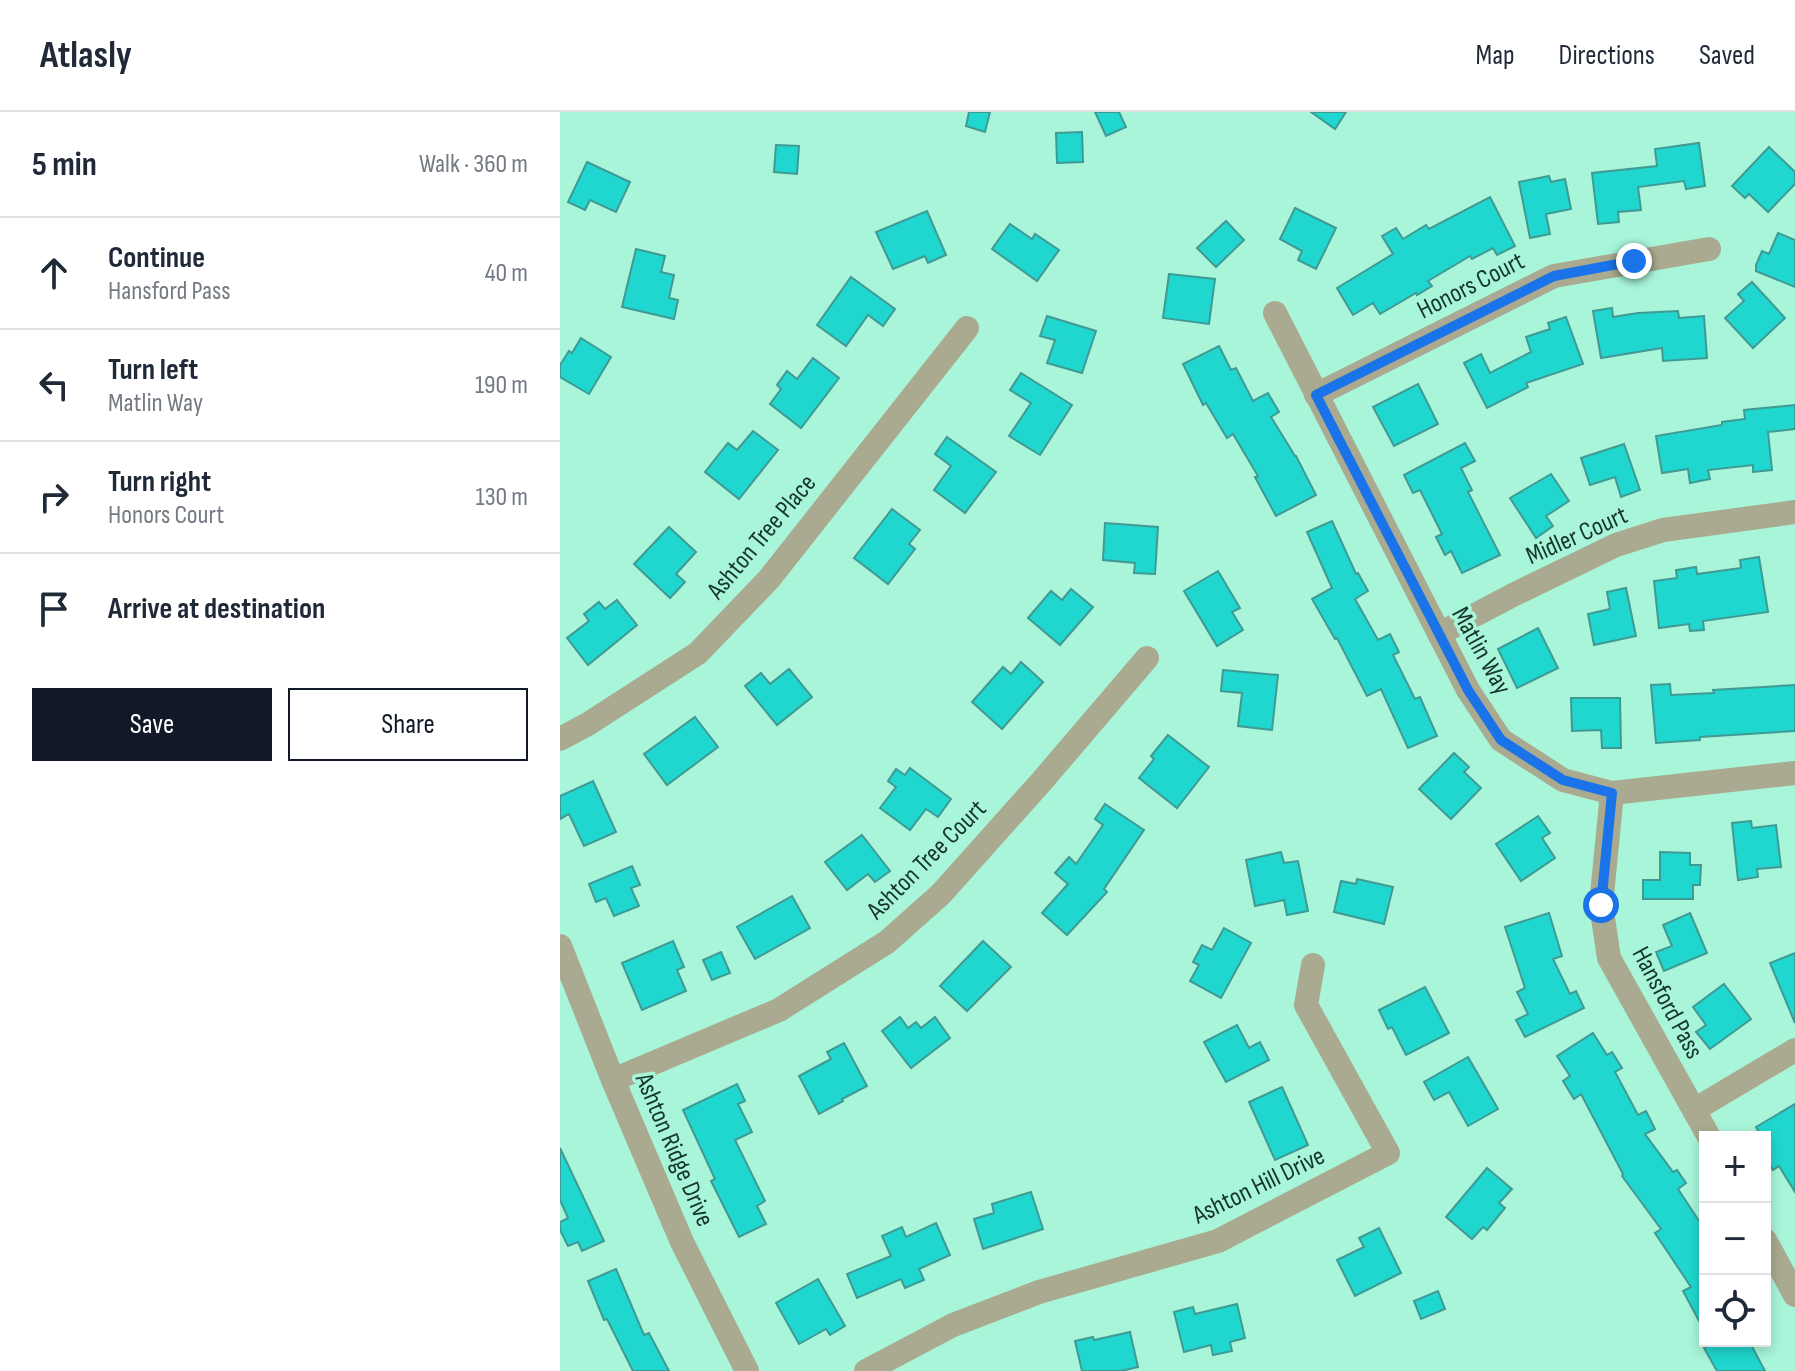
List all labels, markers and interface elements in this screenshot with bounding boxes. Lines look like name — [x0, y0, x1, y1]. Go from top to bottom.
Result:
text: Atlasly — [40, 33, 132, 78]
text: Map — [1476, 39, 1515, 72]
text: Directions — [1559, 39, 1655, 72]
text: Saved — [1699, 39, 1755, 72]
text: 5 min — [32, 144, 97, 185]
text: Walk · 360 m — [419, 149, 528, 180]
text: Continue — [108, 240, 205, 276]
route end — [1616, 243, 1652, 279]
street label: Honors Court — [1412, 246, 1530, 326]
icon: ahead — [32, 251, 76, 295]
text: 40 m — [485, 258, 528, 289]
text: Hansford Pass — [108, 276, 230, 307]
text: Turn left — [108, 352, 198, 388]
icon: left — [32, 363, 76, 407]
text: 190 m — [475, 370, 528, 401]
text: Matlin Way — [108, 388, 203, 419]
text: Turn right — [108, 464, 211, 500]
street label: Ashton Tree Place — [700, 468, 823, 606]
icon: right — [32, 475, 76, 519]
text: 130 m — [476, 482, 528, 513]
text: Honors Court — [108, 500, 224, 531]
street label: Midler Court — [1521, 500, 1633, 572]
icon: arrive — [32, 587, 76, 631]
text: Arrive at destination — [108, 591, 325, 627]
street label: Matlin Way — [1444, 602, 1518, 700]
button: Save — [32, 688, 272, 761]
button: Share — [288, 688, 528, 761]
street label: Ashton Tree Court — [860, 794, 993, 927]
route start — [1583, 887, 1619, 923]
street label: Hansford Pass — [1625, 942, 1709, 1064]
street label: Ashton Ridge Drive — [627, 1068, 720, 1231]
map controls — [1699, 1131, 1771, 1347]
button: + — [1699, 1131, 1771, 1203]
street label: Ashton Hill Drive — [1187, 1141, 1330, 1232]
button: − — [1699, 1203, 1771, 1275]
button: locate — [1699, 1275, 1771, 1347]

